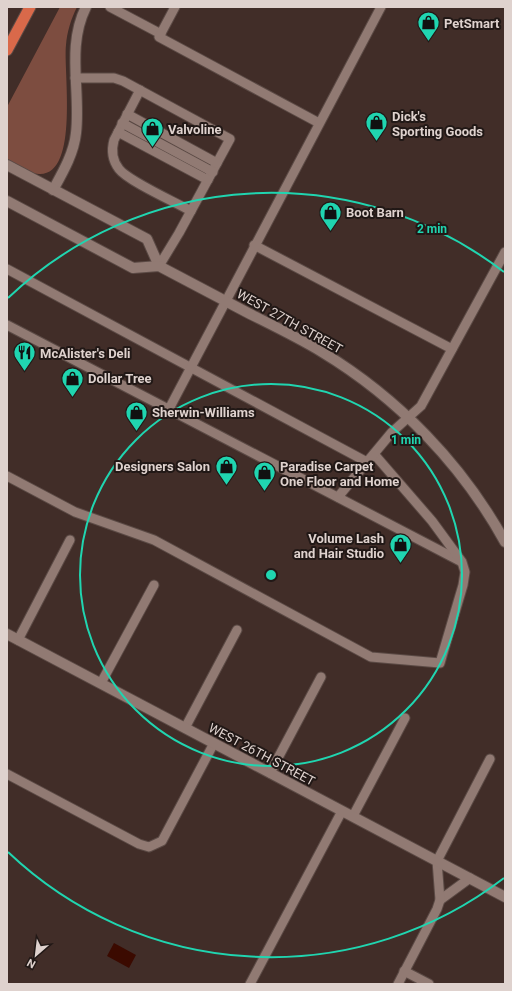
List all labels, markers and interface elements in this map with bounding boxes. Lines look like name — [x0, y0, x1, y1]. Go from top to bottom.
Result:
shop icon: PetSmart — [416, 10, 442, 43]
place label: PetSmart — [444, 16, 500, 31]
place label: Dick's Sporting Goods — [392, 109, 483, 139]
shop icon: Dick's Sporting Goods — [364, 110, 390, 143]
shop icon: Valvoline — [140, 116, 166, 149]
place label: Valvoline — [168, 122, 222, 137]
shop icon: Boot Barn — [317, 199, 343, 232]
place label: Boot Barn — [346, 205, 404, 220]
text: 2 min — [417, 222, 447, 236]
street label: WEST 27TH STREET — [234, 286, 345, 357]
restaurant icon: McAlister's Deli — [12, 340, 38, 373]
place label: McAlister's Deli — [40, 346, 131, 361]
shop icon: Dollar Tree — [60, 365, 86, 398]
place label: Dollar Tree — [88, 371, 152, 386]
shop icon: Sherwin-Williams — [124, 399, 150, 432]
place label: Sherwin-Williams — [152, 405, 255, 420]
text: 1 min — [391, 433, 421, 447]
shop icon: Designers Salon — [213, 453, 239, 486]
place label: Designers Salon — [115, 459, 210, 474]
place label: Paradise Carpet One Floor and Home — [280, 459, 399, 489]
shop icon: Paradise Carpet One Floor and Home — [251, 460, 277, 493]
place label: Volume Lash and Hair Studio — [294, 531, 384, 561]
shop icon: Volume Lash and Hair Studio — [387, 532, 413, 565]
centre of rings — [264, 568, 278, 582]
street label: WEST 26TH STREET — [206, 720, 318, 789]
north arrow — [16, 935, 56, 975]
text: N — [25, 956, 38, 971]

